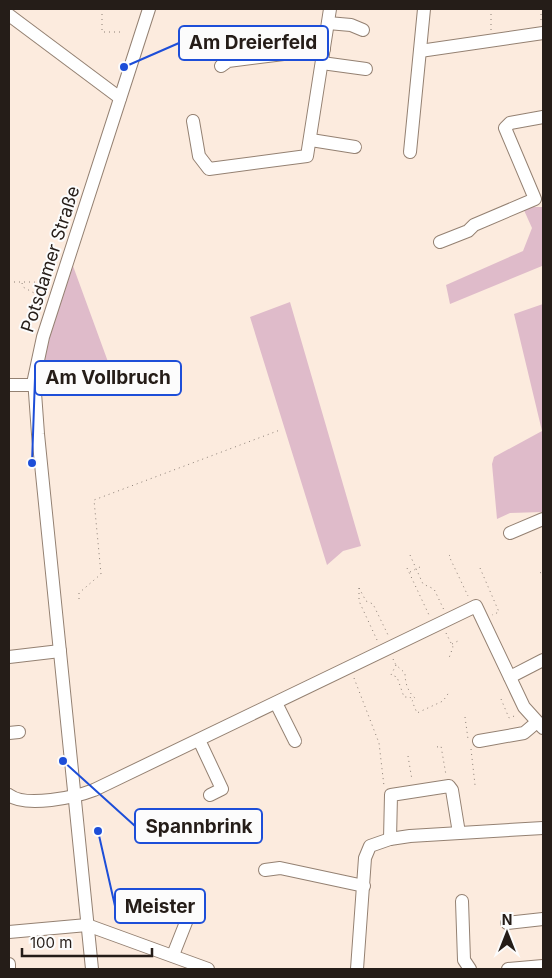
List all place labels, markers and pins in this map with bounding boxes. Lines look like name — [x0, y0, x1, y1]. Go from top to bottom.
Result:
callout: Am Dreierfeld — [179, 26, 328, 60]
callout: Am Vollbruch — [35, 361, 181, 395]
callout: Spannbrink — [135, 809, 262, 843]
callout: Meister — [115, 889, 205, 923]

